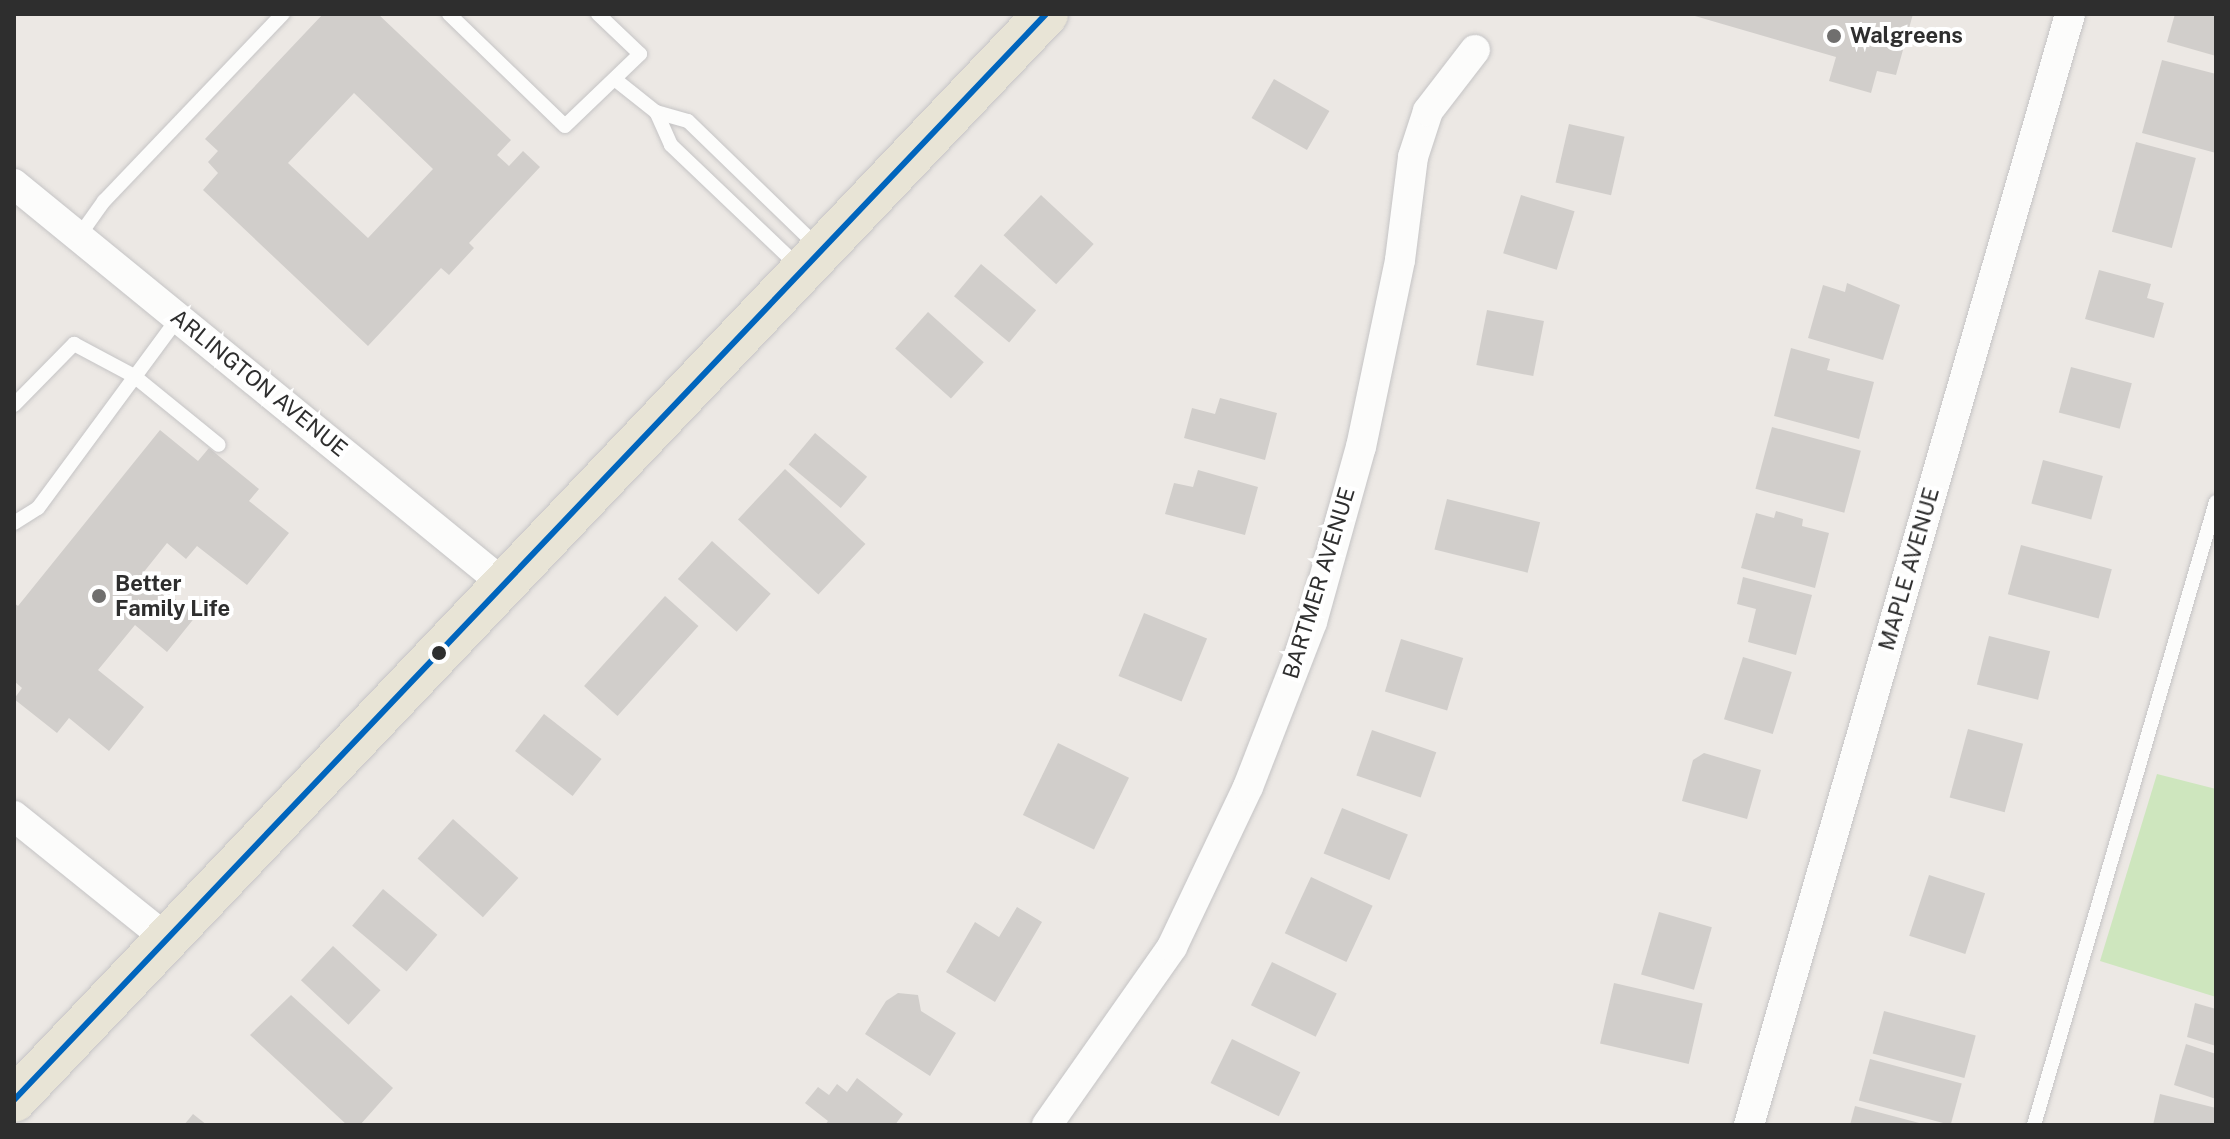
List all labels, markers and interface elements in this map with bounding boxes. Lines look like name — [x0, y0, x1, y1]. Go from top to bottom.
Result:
place label: Walgreens — [1850, 23, 1963, 49]
marker: Walgreens — [1825, 27, 1843, 45]
street label: ARLINGTON AVENUE — [165, 304, 353, 462]
street label: BARTMER AVENUE — [1277, 484, 1361, 682]
street label: MAPLE AVENUE — [1873, 485, 1945, 653]
place label: Better Family Life — [115, 570, 230, 622]
marker: Better Family Life — [90, 587, 108, 605]
unlabelled marker — [431, 645, 447, 661]

